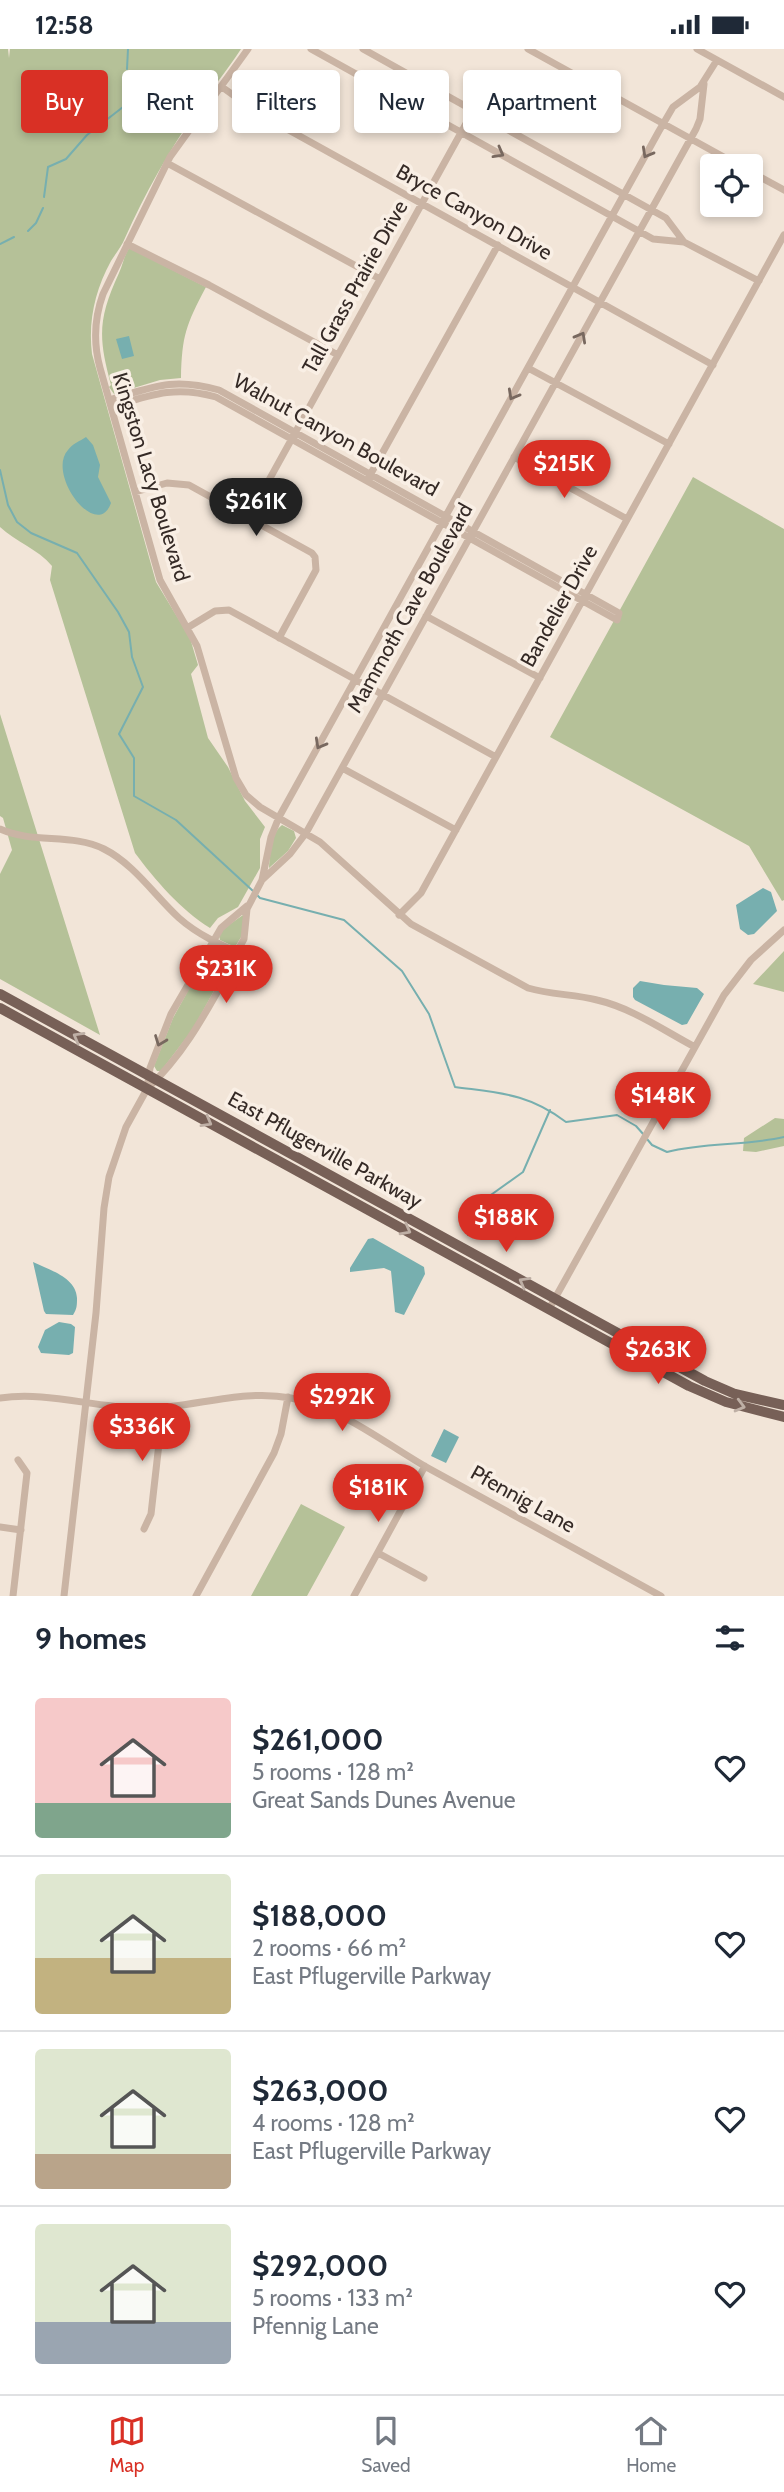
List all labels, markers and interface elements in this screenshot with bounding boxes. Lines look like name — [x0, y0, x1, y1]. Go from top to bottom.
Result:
text: 12:58 — [35, 9, 94, 41]
chip: Buy — [21, 70, 108, 133]
chip: Rent — [122, 70, 218, 133]
chip: Filters — [232, 70, 340, 133]
chip: New — [354, 70, 449, 133]
chip: Apartment — [463, 70, 621, 133]
one-way arrow — [492, 145, 505, 158]
one-way arrow — [642, 146, 655, 158]
map controls — [700, 154, 763, 217]
button: locate — [700, 154, 763, 217]
street label: Bryce Canyon Drive — [392, 158, 557, 265]
street label: Tall Grass Prairie Drive — [297, 196, 413, 378]
one-way arrow — [573, 332, 586, 345]
street label: Walnut Canyon Boulevard — [229, 368, 443, 501]
street label: Kingston Lacy Boulevard — [108, 369, 195, 584]
one-way arrow — [508, 388, 521, 400]
pin: $215K — [515, 441, 613, 500]
text: $215K — [534, 449, 594, 477]
pin: $261K — [207, 479, 305, 538]
text: $261K — [225, 487, 287, 515]
street label: Mammoth Cave Boulevard — [342, 499, 478, 717]
street label: Bandelier Drive — [515, 540, 602, 671]
one-way arrow — [315, 737, 328, 749]
pin: $231K — [177, 946, 275, 1005]
text: $231K — [196, 954, 256, 982]
one-way arrow — [73, 1032, 86, 1045]
one-way arrow — [154, 1034, 168, 1046]
pin: $148K — [614, 1073, 712, 1132]
text: $148K — [631, 1081, 695, 1109]
street label: East Pflugerville Parkway — [224, 1086, 427, 1214]
one-way arrow — [199, 1113, 212, 1127]
pin: $188K — [457, 1195, 555, 1254]
text: $188K — [474, 1203, 538, 1231]
one-way arrow — [399, 1222, 412, 1236]
one-way arrow — [519, 1277, 532, 1290]
pin: $263K — [609, 1327, 707, 1386]
text: $263K — [625, 1335, 691, 1363]
pin: $292K — [293, 1373, 391, 1433]
text: $292K — [309, 1382, 375, 1410]
one-way arrow — [734, 1398, 746, 1413]
pin: $336K — [93, 1403, 191, 1463]
text: $336K — [109, 1412, 175, 1440]
street label: Pfennig Lane — [467, 1460, 580, 1538]
pin: $181K — [329, 1465, 427, 1524]
text: $181K — [349, 1473, 407, 1501]
icon: filters — [711, 1619, 749, 1657]
text: 9 homes — [35, 1620, 146, 1657]
text: $261,000 — [252, 1721, 383, 1758]
icon: home — [91, 1726, 175, 1810]
icon: heart — [711, 1749, 749, 1787]
text: 5 rooms · 128 m² — [252, 1758, 414, 1786]
text: Great Sands Dunes Avenue — [252, 1786, 516, 1814]
text: $188,000 — [252, 1897, 387, 1934]
icon: home — [91, 1902, 175, 1986]
icon: heart — [711, 1925, 749, 1963]
text: 2 rooms · 66 m² — [252, 1934, 406, 1962]
text: East Pflugerville Parkway — [252, 1962, 491, 1990]
text: $263,000 — [252, 2072, 389, 2109]
icon: home — [91, 2077, 175, 2161]
icon: heart — [711, 2100, 749, 2138]
text: 4 rooms · 128 m² — [252, 2109, 415, 2137]
text: East Pflugerville Parkway — [252, 2137, 491, 2165]
text: $292,000 — [252, 2247, 388, 2284]
icon: home — [91, 2252, 175, 2336]
icon: heart — [711, 2275, 749, 2313]
text: 5 rooms · 133 m² — [252, 2284, 413, 2312]
text: Pfennig Lane — [252, 2312, 379, 2340]
tab: Map — [108, 2412, 146, 2477]
tab: Saved — [361, 2412, 411, 2477]
tab: Home — [626, 2412, 676, 2477]

